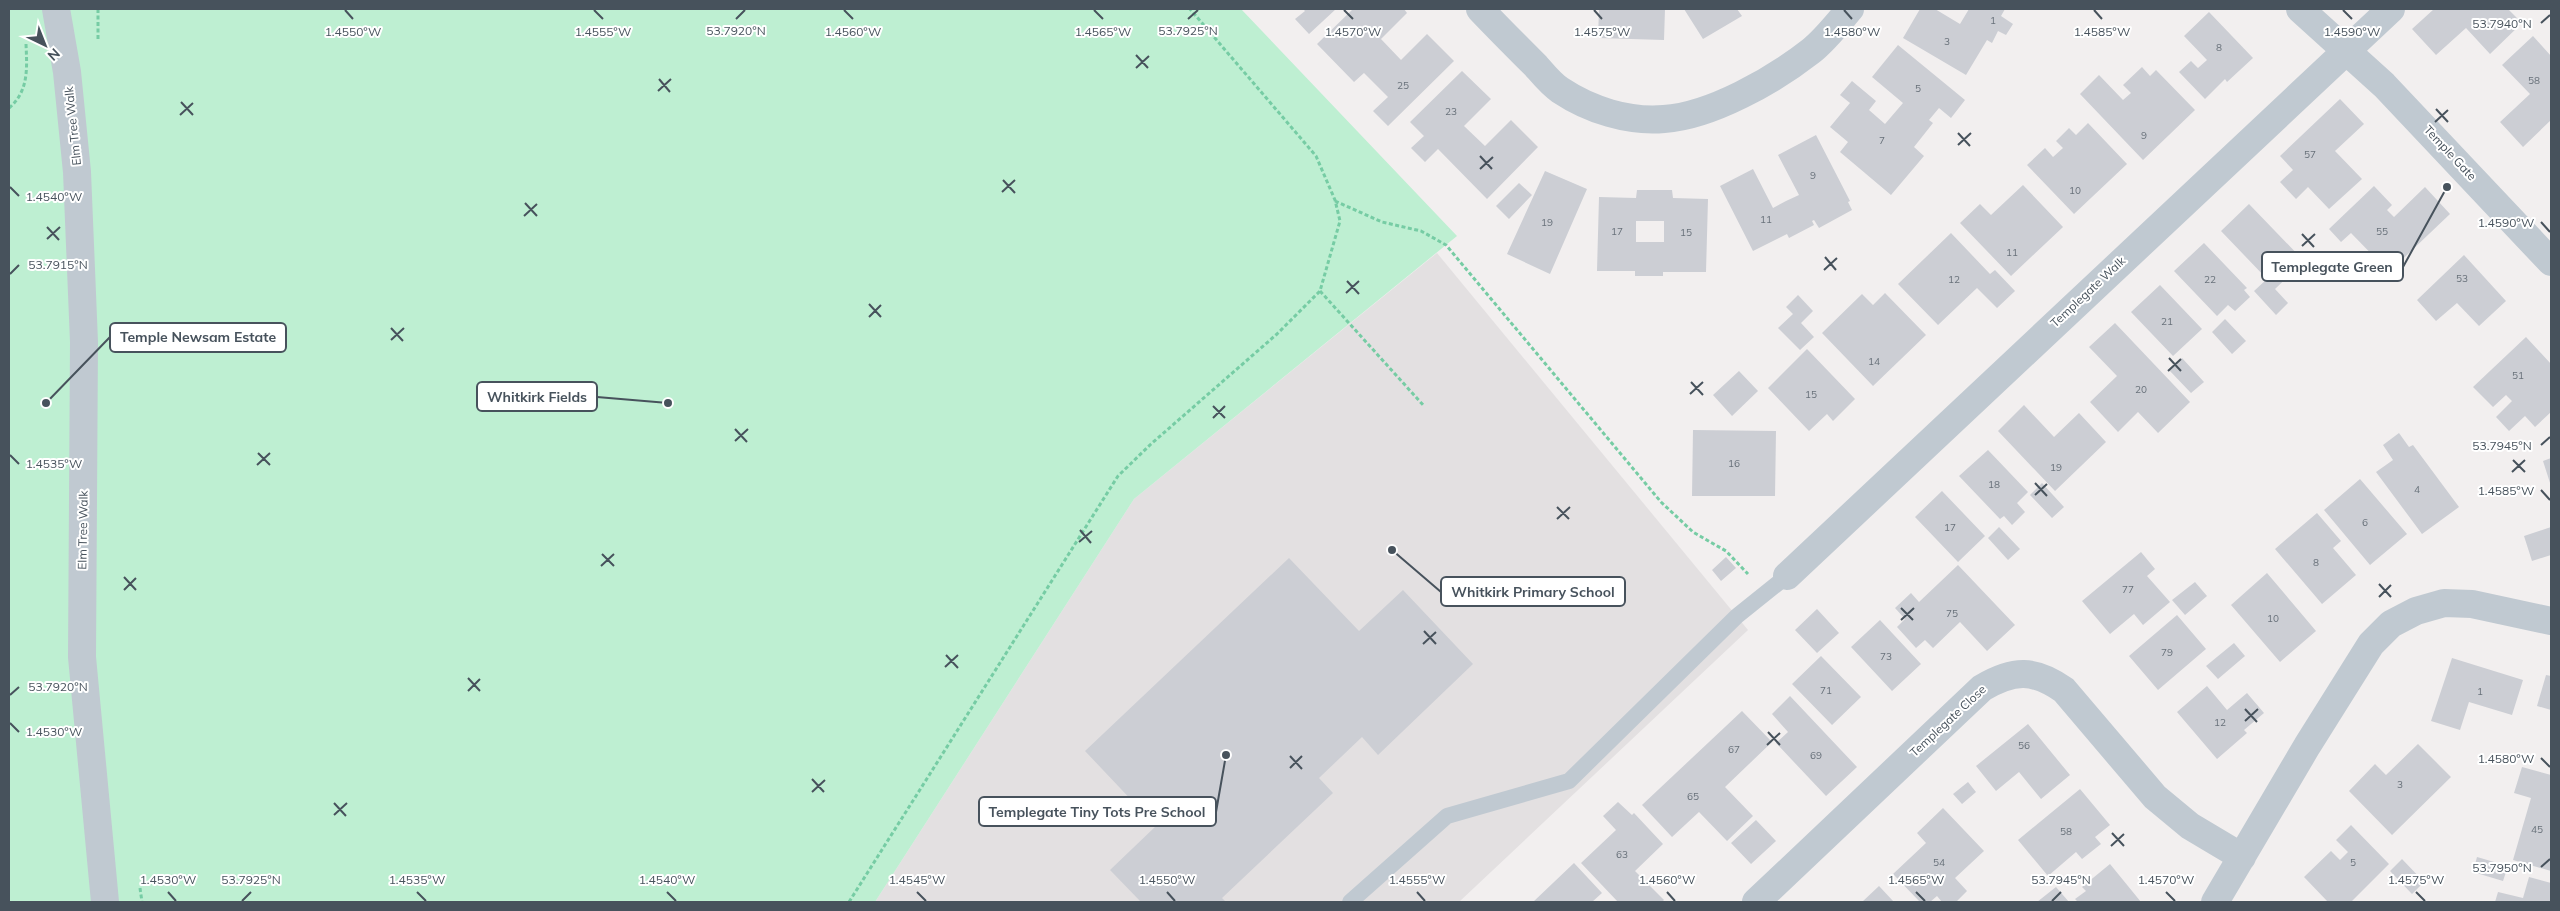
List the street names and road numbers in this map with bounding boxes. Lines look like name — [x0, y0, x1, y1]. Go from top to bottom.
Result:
street label: Elm Tree Walk — [61, 85, 84, 166]
street label: Temple Gate — [2421, 122, 2480, 183]
street label: Templegate Walk — [2047, 252, 2129, 330]
street label: Elm Tree Walk — [74, 489, 91, 570]
street label: Templegate Close — [1906, 682, 1989, 760]

